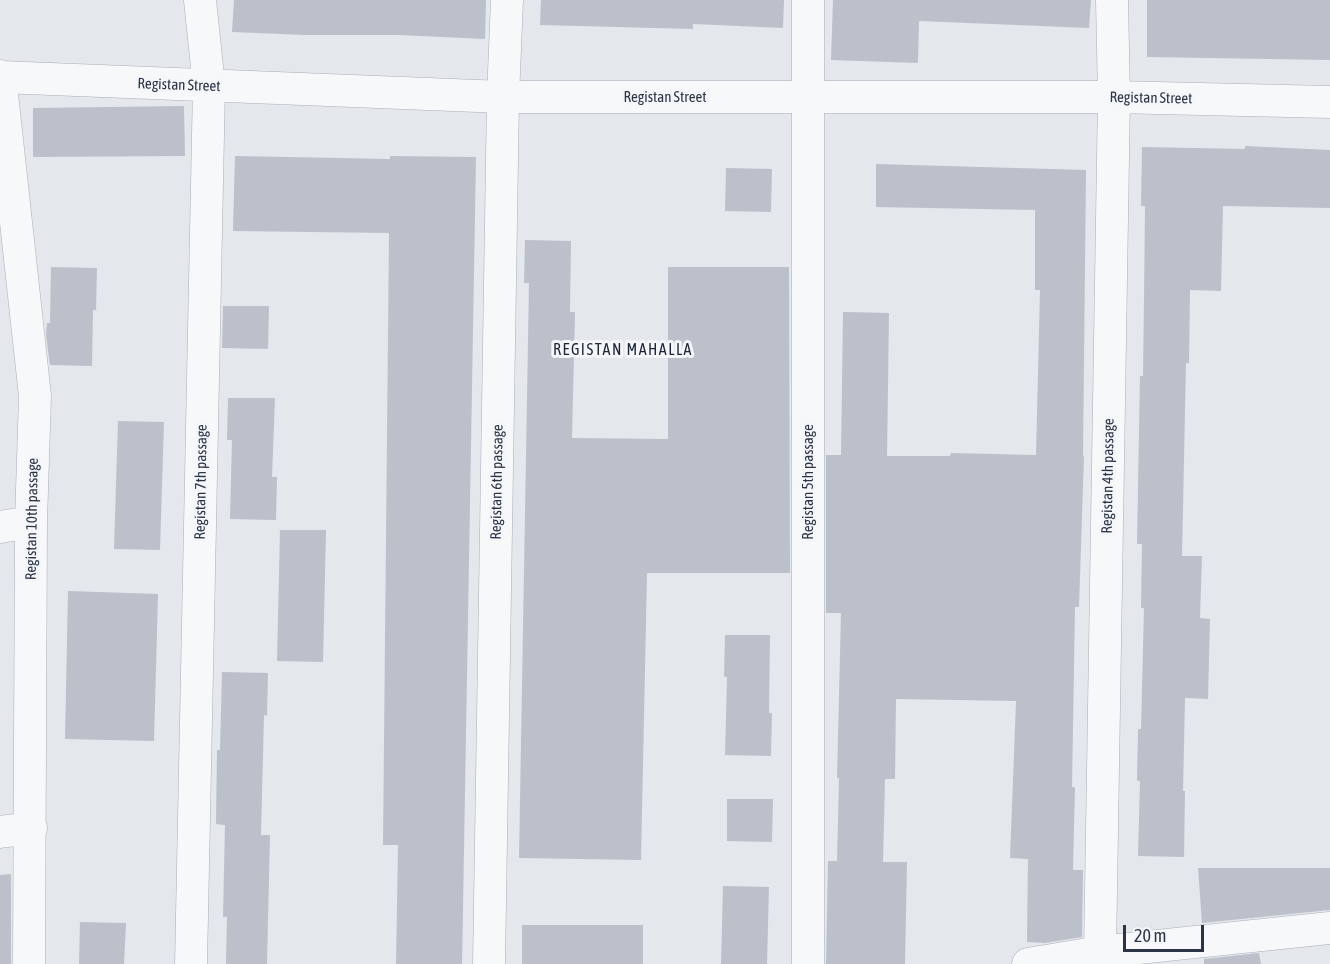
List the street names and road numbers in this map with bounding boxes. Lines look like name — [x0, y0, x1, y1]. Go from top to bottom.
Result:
street label: Registan Street — [137, 75, 221, 95]
street label: Registan Street — [623, 88, 707, 106]
street label: Registan Street — [1109, 88, 1193, 108]
street label: Registan 4th passage — [1098, 418, 1118, 534]
street label: Registan 7th passage — [191, 424, 211, 540]
street label: Registan 6th passage — [487, 424, 507, 540]
street label: Registan 5th passage — [799, 424, 817, 540]
street label: Registan 10th passage — [22, 458, 42, 580]

